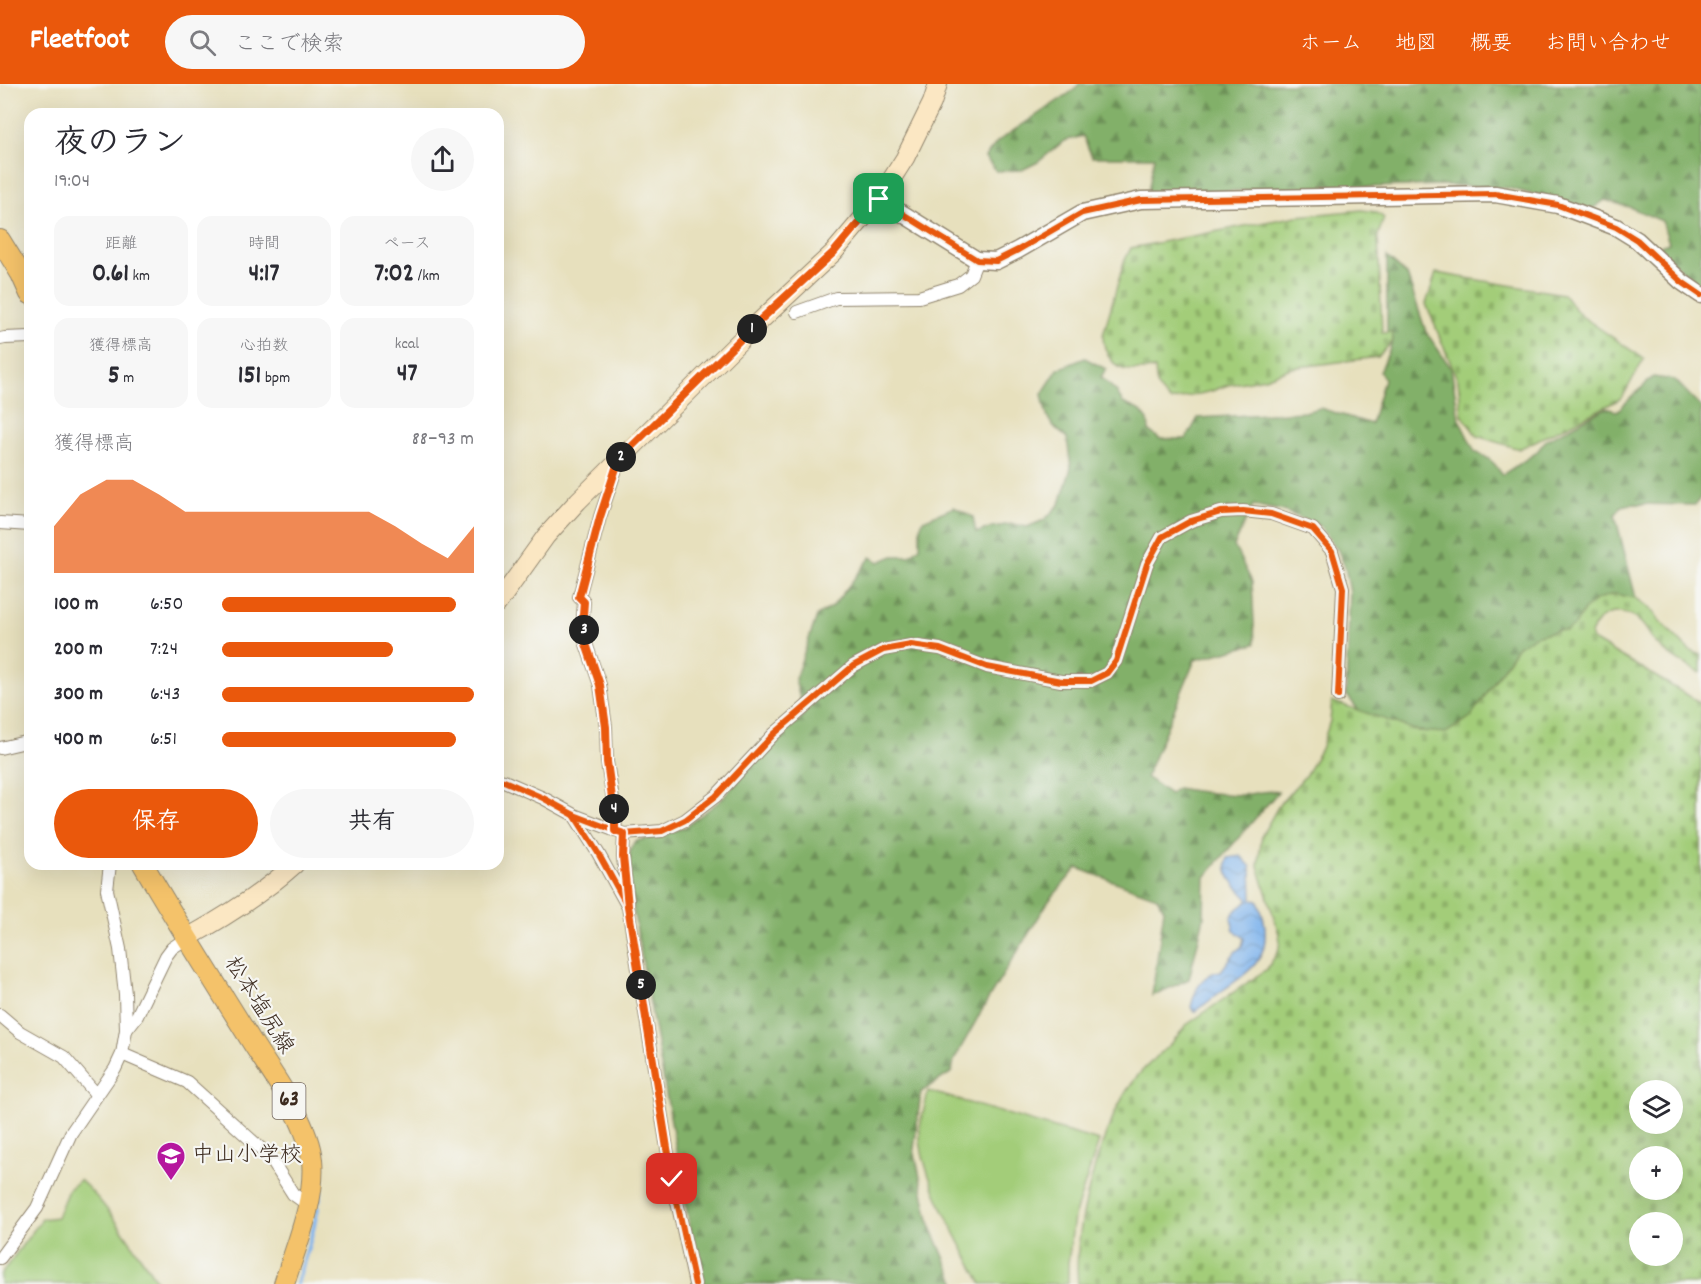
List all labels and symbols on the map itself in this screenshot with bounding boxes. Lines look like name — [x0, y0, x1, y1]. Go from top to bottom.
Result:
pin — [853, 173, 904, 224]
pin: 1 — [737, 314, 767, 344]
pin: 2 — [606, 442, 636, 472]
pin: 3 — [569, 615, 599, 645]
pin: 4 — [599, 794, 629, 824]
street label: 松本塩尻線 — [216, 951, 300, 1061]
pin: 5 — [626, 970, 656, 1000]
road number: 63 — [272, 1083, 306, 1119]
school or university icon: 中山小学校 — [155, 1140, 187, 1182]
place label: 中山小学校 — [192, 1141, 302, 1172]
pin — [646, 1153, 697, 1204]

